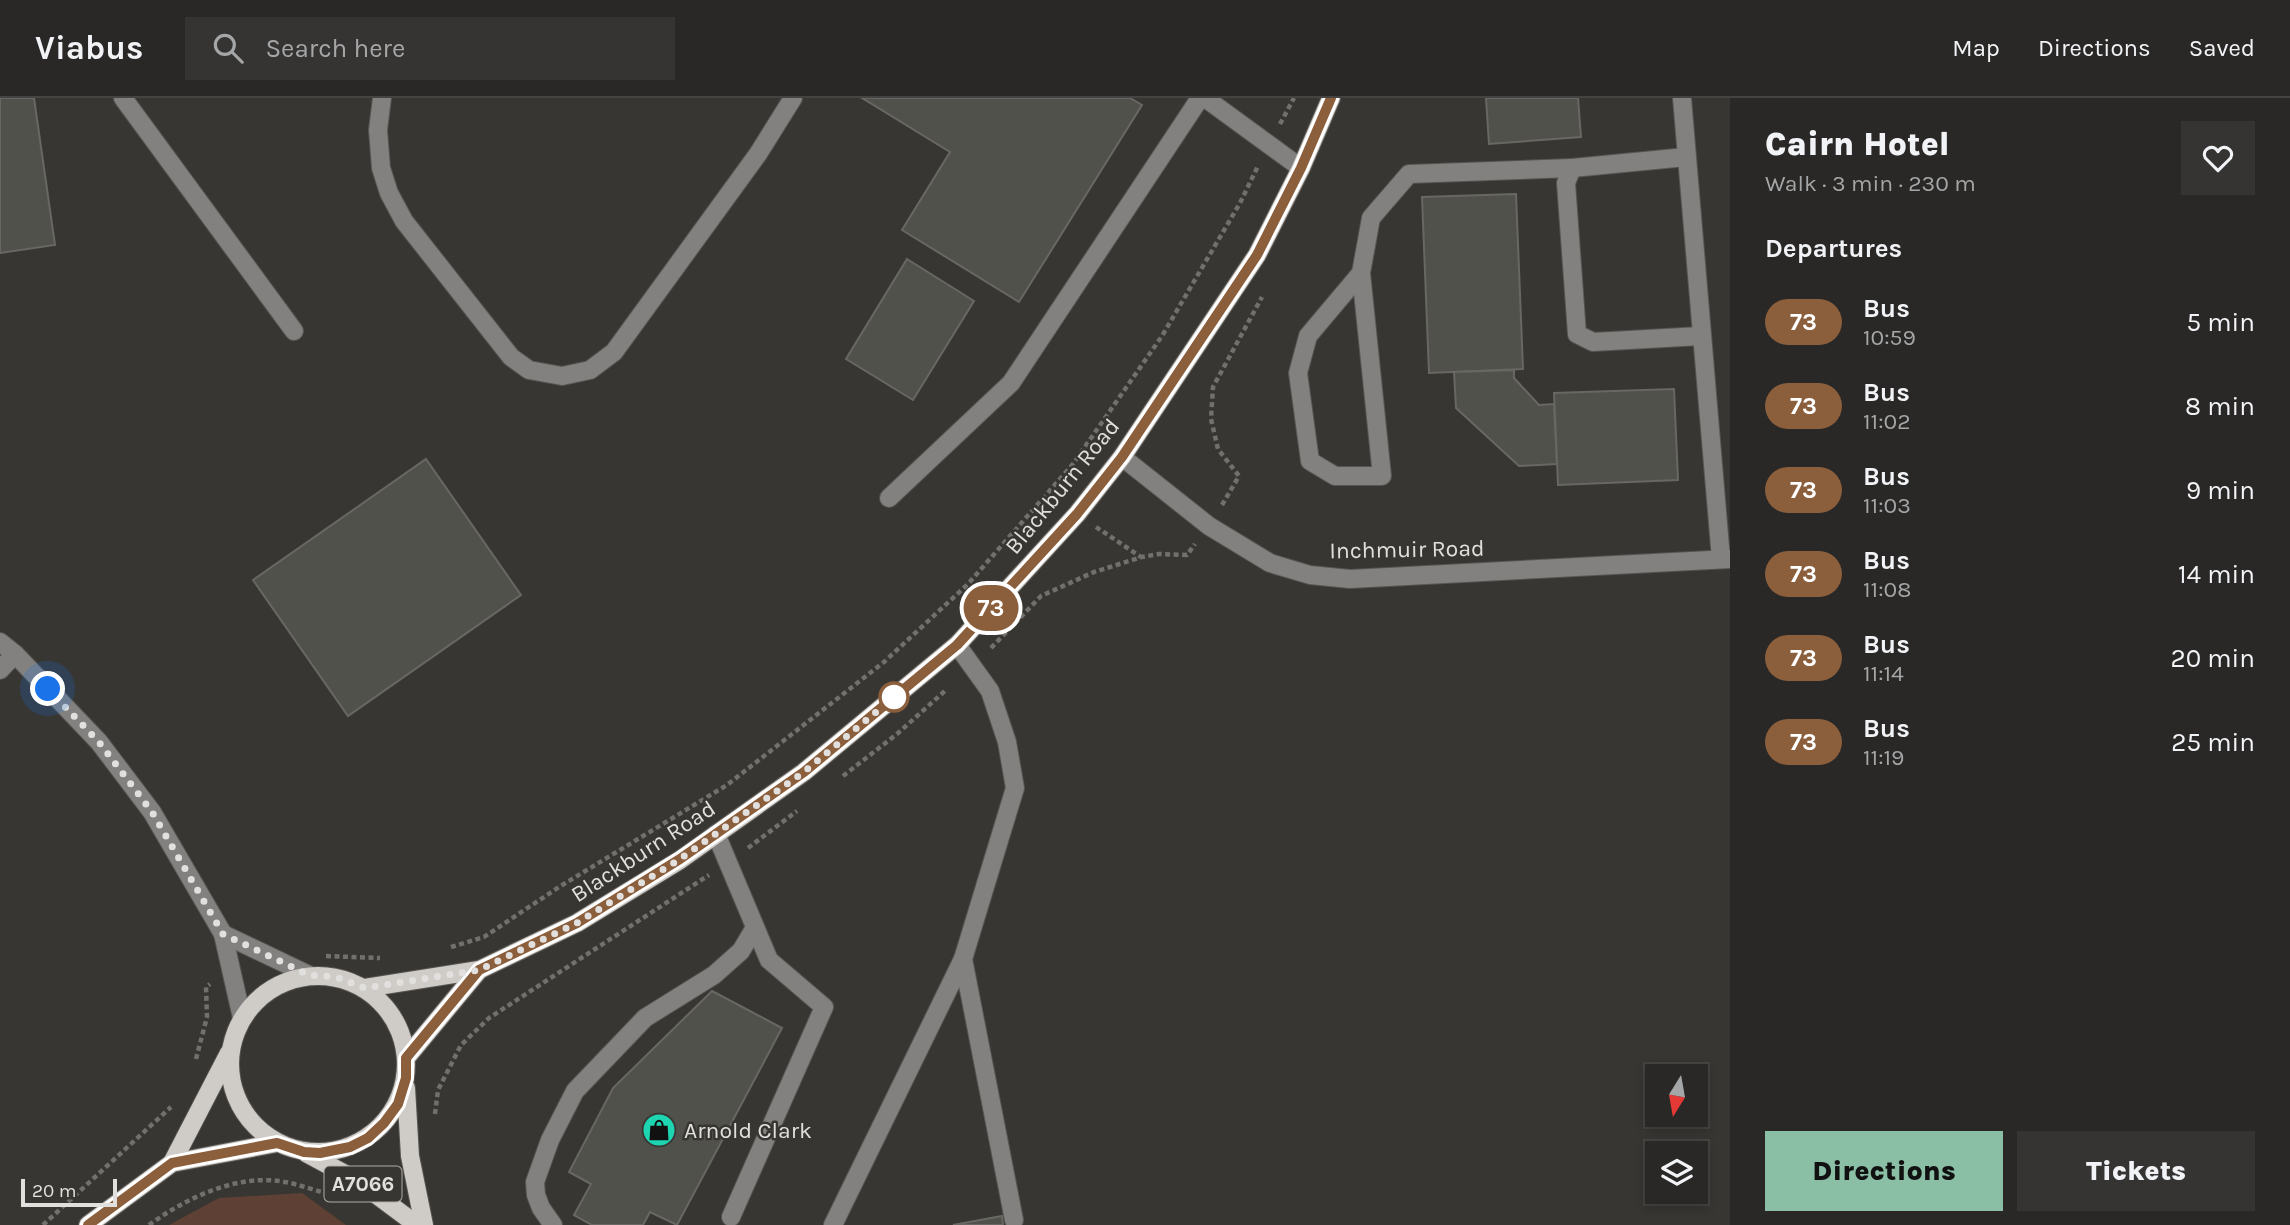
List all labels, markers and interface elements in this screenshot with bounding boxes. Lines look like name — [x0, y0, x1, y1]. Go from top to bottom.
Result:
search box — [185, 17, 675, 80]
text: Viabus — [35, 29, 143, 67]
icon: search — [209, 29, 247, 67]
text: Search here — [265, 33, 405, 64]
text: Map — [1952, 34, 2000, 62]
text: Directions — [2038, 34, 2151, 62]
text: Saved — [2189, 34, 2255, 62]
button: heart — [2181, 121, 2255, 195]
text: Cairn Hotel — [1765, 125, 1950, 163]
text: Walk · 3 min · 230 m — [1765, 170, 1976, 197]
text: Departures — [1765, 233, 1902, 264]
text: Bus — [1863, 293, 1910, 324]
text: 5 min — [2186, 307, 2255, 338]
text: 73 — [1790, 308, 1817, 336]
text: 10:59 — [1863, 324, 1916, 351]
text: Bus — [1863, 377, 1910, 408]
text: 8 min — [2185, 391, 2255, 422]
text: 73 — [1790, 392, 1817, 420]
text: 11:02 — [1863, 408, 1910, 435]
street label: Blackburn Road — [1000, 413, 1125, 559]
text: Bus — [1863, 461, 1910, 492]
text: 9 min — [2186, 475, 2255, 506]
text: 73 — [1790, 476, 1817, 504]
text: 11:03 — [1863, 492, 1911, 519]
street label: Inchmuir Road — [1329, 535, 1485, 564]
text: Bus — [1863, 545, 1910, 576]
text: 14 min — [2178, 559, 2255, 590]
text: 73 — [1790, 560, 1817, 588]
text: 11:08 — [1863, 576, 1911, 603]
line badge: 73 — [960, 585, 1023, 631]
text: 73 — [978, 594, 1004, 622]
text: Bus — [1863, 629, 1910, 660]
text: 20 min — [2171, 643, 2255, 674]
text: 73 — [1790, 644, 1817, 672]
text: 11:14 — [1863, 660, 1904, 687]
your location — [30, 671, 65, 706]
unlabelled marker — [879, 682, 909, 712]
text: Bus — [1863, 713, 1910, 744]
text: 25 min — [2171, 727, 2255, 758]
text: 73 — [1790, 728, 1817, 756]
text: 11:19 — [1863, 744, 1904, 771]
street label: Blackburn Road — [566, 795, 720, 908]
north arrow — [1645, 1064, 1708, 1127]
map controls — [1645, 1064, 1708, 1204]
shop icon: Arnold Clark — [640, 1111, 678, 1149]
place label: Arnold Clark — [684, 1117, 812, 1144]
button: Directions — [1765, 1131, 2003, 1211]
button: Tickets — [2017, 1131, 2255, 1211]
button: layers — [1645, 1141, 1708, 1204]
road number: A7066 — [324, 1166, 402, 1202]
scale bar — [21, 1176, 117, 1208]
text: 20 m — [32, 1180, 77, 1202]

